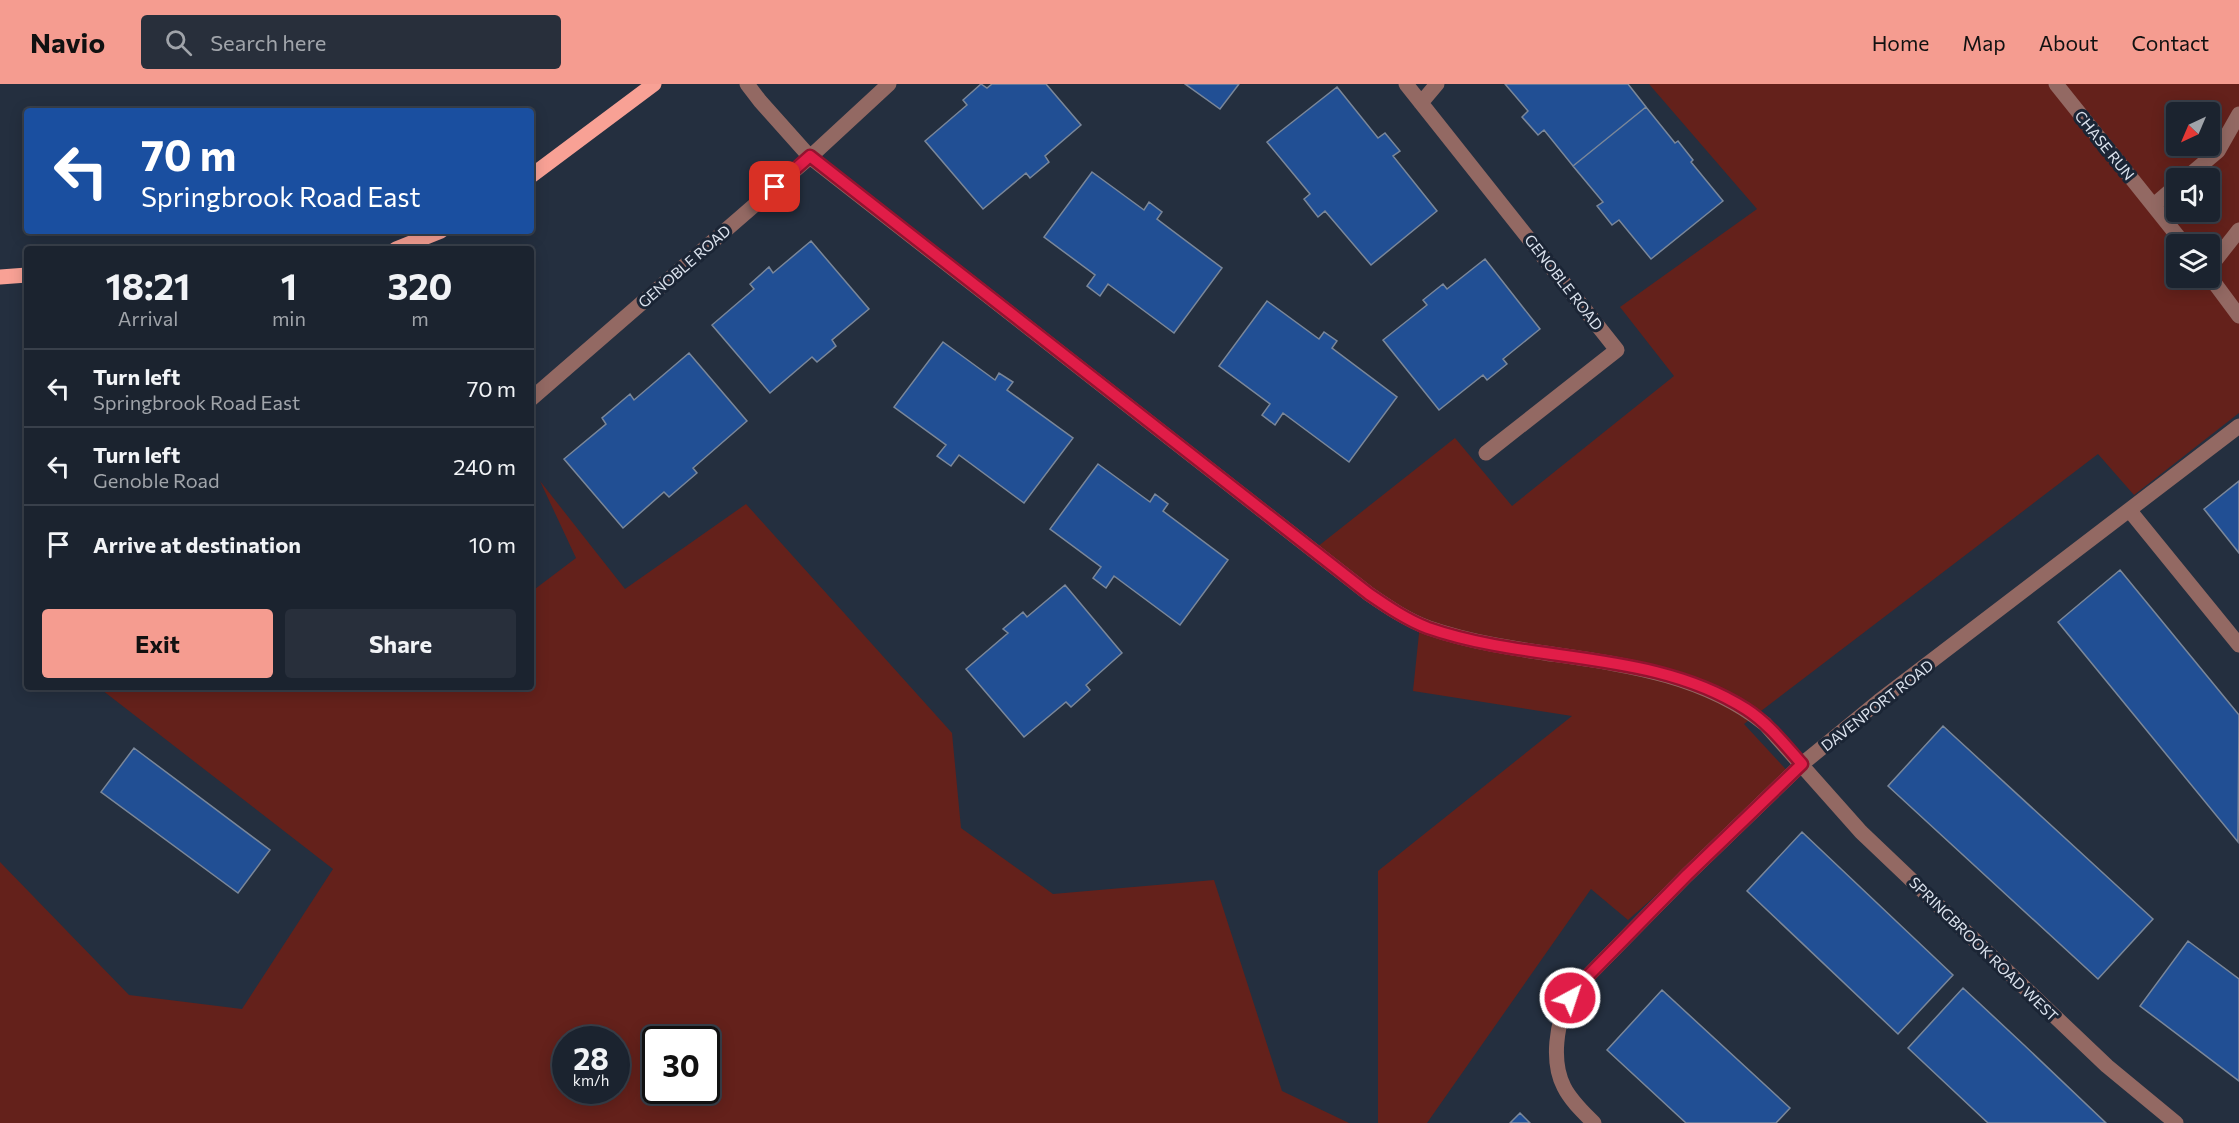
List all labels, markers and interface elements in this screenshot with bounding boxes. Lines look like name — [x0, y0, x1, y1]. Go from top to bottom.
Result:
search box — [141, 15, 561, 69]
text: Navio — [30, 25, 105, 59]
icon: search — [162, 26, 195, 59]
text: Search here — [210, 29, 326, 56]
text: Home — [1872, 30, 1929, 55]
text: Map — [1962, 30, 2006, 55]
text: About — [2039, 30, 2098, 55]
text: Contact — [2131, 30, 2209, 55]
north arrow — [2166, 102, 2220, 156]
map controls — [2166, 102, 2220, 288]
street label: CHASE RUN — [2071, 107, 2139, 183]
text: 70 m — [141, 128, 236, 180]
icon: left — [42, 132, 120, 210]
pin — [749, 161, 800, 212]
button: sound — [2166, 168, 2220, 222]
icon: arrive — [758, 170, 791, 203]
text: Springbrook Road East — [141, 180, 421, 213]
street label: GENOBLE ROAD — [634, 221, 734, 311]
street label: GENOBLE ROAD — [1521, 231, 1607, 333]
button: layers — [2166, 234, 2220, 288]
text: 18:21 — [106, 263, 190, 307]
text: 1 — [281, 263, 297, 307]
text: 320 — [388, 263, 452, 307]
text: Arrival — [118, 306, 178, 330]
text: min — [272, 306, 306, 330]
text: m — [411, 306, 429, 330]
text: Turn left — [93, 363, 180, 390]
icon: left — [42, 372, 75, 405]
text: 70 m — [467, 375, 516, 402]
text: Springbrook Road East — [93, 390, 300, 414]
text: Turn left — [93, 441, 180, 468]
icon: left — [42, 450, 75, 483]
text: 240 m — [453, 453, 516, 480]
text: Genoble Road — [93, 468, 220, 492]
icon: arrive — [42, 528, 75, 561]
text: Arrive at destination — [93, 531, 301, 558]
text: 10 m — [469, 531, 516, 558]
button: Exit — [42, 609, 273, 678]
button: Share — [285, 609, 516, 678]
street label: DAVENPORT ROAD — [1817, 656, 1937, 754]
street label: SPRINGBROOK ROAD WEST — [1906, 873, 2062, 1025]
position arrow — [1538, 966, 1602, 1030]
speed limit sign: 30 — [642, 1026, 720, 1104]
text: 28 — [573, 1039, 609, 1076]
text: km/h — [573, 1071, 609, 1089]

